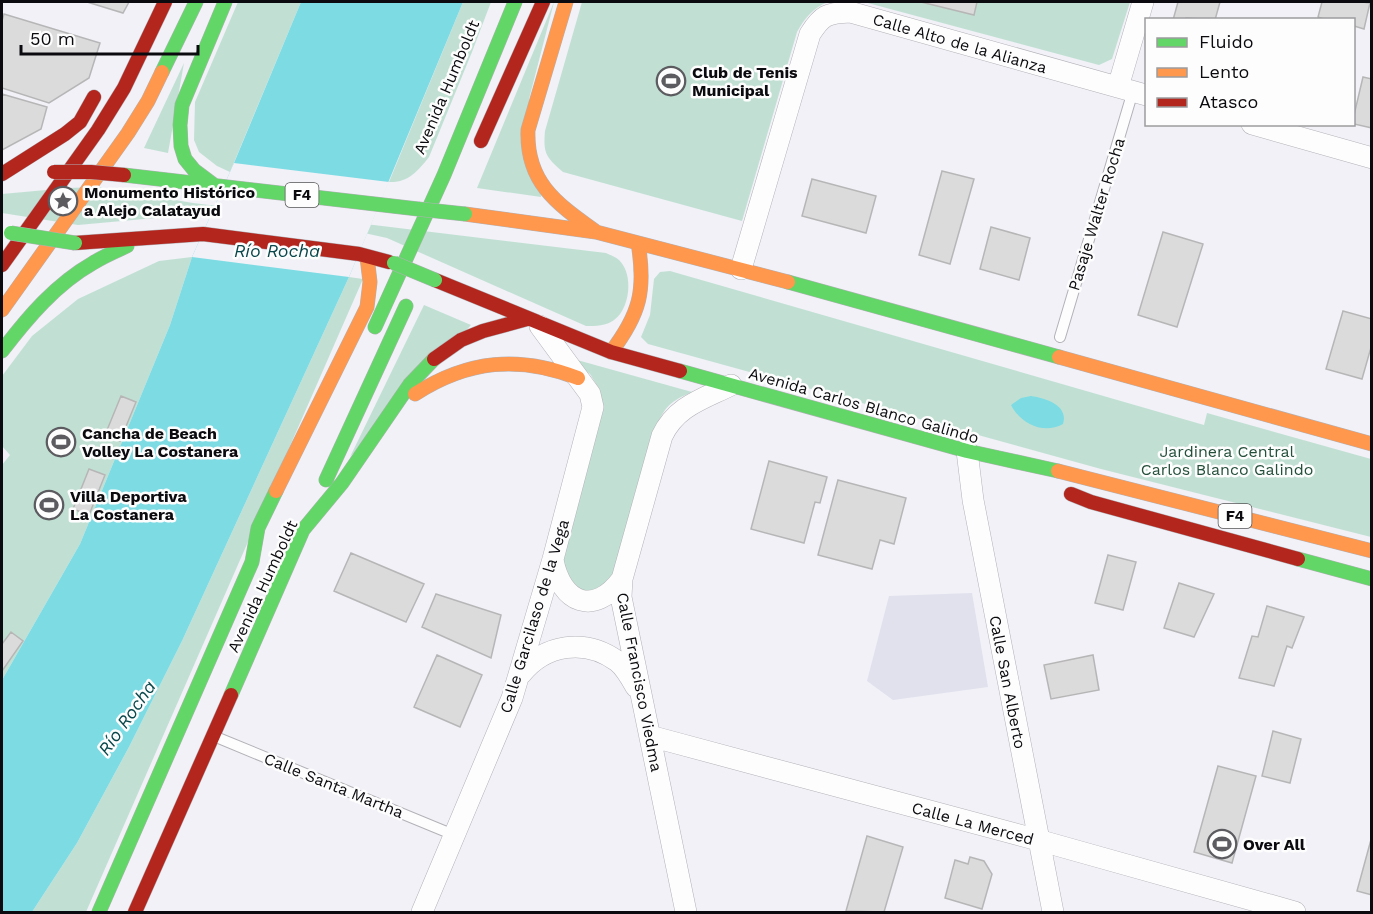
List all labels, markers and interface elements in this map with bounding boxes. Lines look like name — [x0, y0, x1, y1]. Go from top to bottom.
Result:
street label: Calle Alto de la Alianza — [871, 10, 1049, 77]
street label: Avenida Humboldt — [410, 17, 483, 157]
scale bar — [21, 18, 198, 56]
legend — [1145, 18, 1355, 126]
text: 50 m — [30, 28, 75, 49]
text: Fluido — [1199, 31, 1253, 52]
text: Lento — [1199, 61, 1249, 82]
place label: Club de Tenis Municipal — [692, 63, 798, 100]
sports icon: Club de Tenis Municipal — [655, 65, 687, 97]
text: Atasco — [1199, 91, 1258, 112]
street label: Pasaje Walter Rocha — [1064, 135, 1129, 293]
place label: Monumento Histórico a Alejo Calatayud — [84, 183, 256, 220]
road number: F4 — [286, 183, 318, 207]
place icon: Monumento Histórico a Alejo Calatayud — [47, 185, 79, 217]
water label: Río Rocha — [234, 240, 320, 261]
street label: Avenida Carlos Blanco Galindo — [747, 363, 981, 447]
place label: Cancha de Beach Volley La Costanera — [82, 424, 239, 461]
sports icon: Cancha de Beach Volley La Costanera — [45, 426, 77, 458]
park label: Jardinera Central Carlos Blanco Galindo — [1141, 442, 1313, 479]
place label: Villa Deportiva La Costanera — [70, 487, 187, 524]
sports icon: Villa Deportiva La Costanera — [33, 489, 65, 521]
road number: F4 — [1218, 504, 1252, 528]
street label: Avenida Humboldt — [223, 517, 302, 655]
street label: Calle Garcilaso de la Vega — [496, 517, 573, 715]
street label: Calle Francisco Viedma — [613, 591, 666, 773]
street label: Calle San Alberto — [985, 614, 1030, 750]
water label: Río Rocha — [93, 676, 160, 759]
street label: Calle Santa Martha — [261, 749, 406, 822]
street label: Calle La Merced — [910, 798, 1036, 849]
sports icon: Over All — [1206, 828, 1238, 860]
place label: Over All — [1243, 835, 1306, 854]

